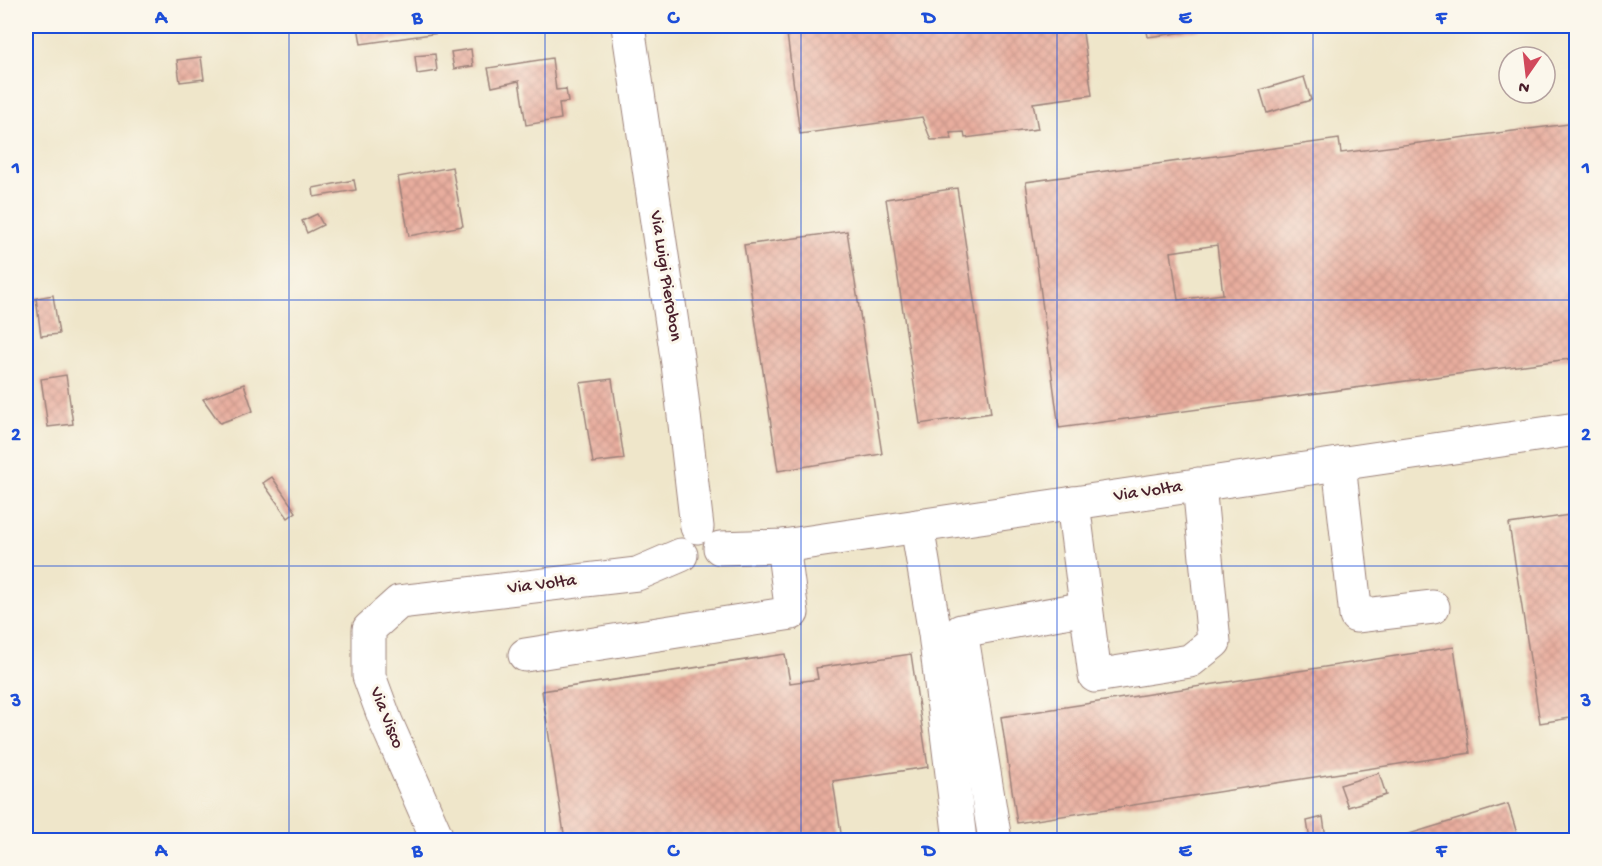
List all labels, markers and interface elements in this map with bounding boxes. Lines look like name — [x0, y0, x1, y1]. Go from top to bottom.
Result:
text: A — [154, 8, 169, 31]
text: B — [411, 8, 423, 31]
text: C — [667, 8, 681, 31]
text: D — [920, 8, 936, 31]
text: E — [1179, 8, 1193, 31]
text: F — [1435, 8, 1448, 31]
north arrow — [1497, 45, 1557, 105]
text: N — [1516, 76, 1532, 97]
text: 1 — [11, 158, 20, 181]
text: 1 — [1581, 158, 1590, 181]
street label: Via Luigi Pierobon — [644, 208, 686, 343]
text: 2 — [11, 425, 21, 448]
text: 2 — [1581, 425, 1591, 448]
street label: Via Volta — [1111, 477, 1185, 507]
street label: Via Volta — [506, 570, 578, 600]
street label: Via Visco — [364, 683, 408, 752]
text: 3 — [10, 691, 21, 714]
text: 3 — [1580, 691, 1591, 714]
text: A — [154, 841, 169, 864]
text: B — [411, 841, 423, 864]
text: C — [667, 841, 681, 864]
text: D — [920, 841, 936, 864]
text: E — [1179, 841, 1193, 864]
text: F — [1435, 841, 1448, 864]

